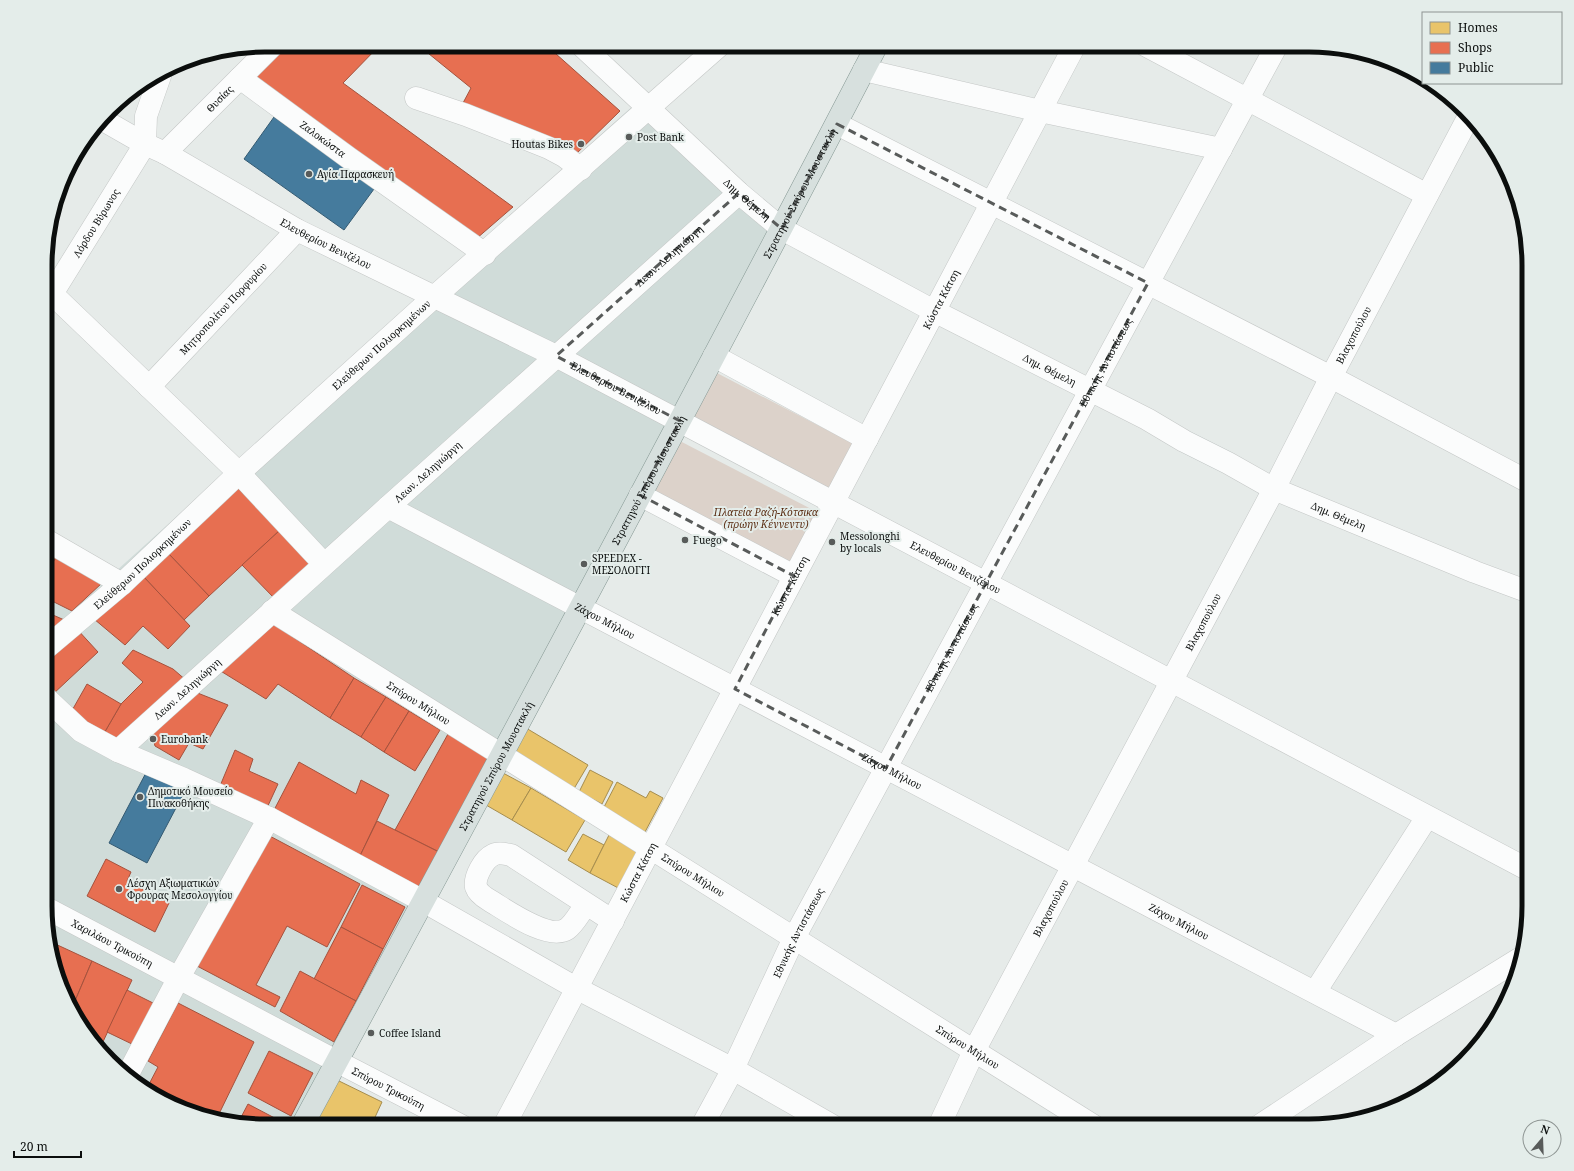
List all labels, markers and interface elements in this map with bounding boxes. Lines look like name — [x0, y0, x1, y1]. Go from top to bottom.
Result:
legend — [1422, 12, 1562, 84]
text: Homes — [1458, 19, 1498, 36]
text: Shops — [1458, 39, 1492, 56]
text: Public — [1458, 59, 1494, 76]
street label: Θυσίας — [203, 82, 236, 115]
street label: Ζαλοκώστα — [297, 117, 349, 161]
street label: Στρατηγού Σπύρου Μουστακλή — [760, 126, 839, 261]
place label: Post Bank — [637, 130, 684, 144]
marker: Post Bank — [624, 132, 634, 142]
place label: Houtas Bikes — [511, 137, 573, 151]
marker: Houtas Bikes — [576, 139, 586, 149]
place label: Αγία Παρασκευή — [317, 167, 394, 181]
marker: Αγία Παρασκευή — [304, 169, 314, 179]
street label: Δημ. Θέμελη — [721, 175, 774, 224]
street label: Λόρδου Βύρωνος — [69, 186, 123, 260]
street label: Ελευθερίου Βενιζέλου — [278, 215, 374, 272]
street label: Λεων. Δεληγιώργη — [632, 222, 706, 289]
street label: Μητροπολίτου Πορφυρίου — [176, 259, 270, 357]
street label: Κώστα Κάτση — [919, 267, 962, 332]
street label: Ελεύθερων Πολιορκημένων — [329, 297, 433, 393]
street label: Βλαχοπούλου — [1332, 304, 1374, 366]
street label: Εθνικής Αντιστάσεως — [1076, 315, 1135, 409]
street label: Δημ. Θέμελη — [1021, 350, 1079, 389]
street label: Ελευθερίου Βενιζέλου — [568, 358, 664, 417]
street label: Στρατηγού Σπύρου Μουστακλή — [608, 413, 688, 547]
street label: Λεων. Δεληγιώργη — [391, 438, 464, 505]
street label: Δημ. Θέμελη — [1309, 498, 1368, 533]
park label: Πλατεία Ραζή-Κότσικα (πρώην Κέννεντυ) — [713, 505, 819, 531]
street label: Ελεύθερων Πολιορκημένων — [90, 515, 194, 612]
place label: Messolonghi by locals — [840, 529, 901, 555]
place label: Fuego — [693, 533, 722, 547]
marker: Fuego — [680, 535, 690, 545]
marker: Messolonghi by locals — [827, 537, 837, 547]
street label: Ελευθερίου Βενιζέλου — [908, 537, 1003, 597]
place label: SPEEDEX - ΜΕΣΟΛΟΓΓΙ — [592, 551, 651, 577]
street label: Κώστα Κάτση — [768, 553, 811, 618]
marker: SPEEDEX - ΜΕΣΟΛΟΓΓΙ — [579, 559, 589, 569]
street label: Βλαχοπούλου — [1182, 591, 1224, 653]
street label: Ζάχου Μήλιου — [573, 599, 637, 642]
street label: Εθνικής Αντιστάσεως — [922, 600, 981, 694]
street label: Λεων. Δεληγιώργη — [150, 655, 224, 723]
street label: Σπύρου Μήλιου — [384, 678, 453, 728]
street label: Στρατηγού Σπύρου Μουστακλή — [456, 699, 536, 833]
place label: Eurobank — [161, 732, 208, 746]
marker: Eurobank — [148, 734, 158, 744]
street label: Ζάχου Μήλιου — [860, 750, 925, 793]
place label: Δημοτικό Μουσείο Πινακοθήκης — [148, 784, 233, 810]
marker: Δημοτικό Μουσείο Πινακοθήκης — [135, 792, 145, 802]
street label: Κώστα Κάτση — [617, 840, 660, 905]
street label: Σπύρου Μήλιου — [659, 850, 728, 900]
place label: Λέσχη Αξιωματικών Φρουρας Μεσολογγίου — [127, 876, 233, 902]
street label: Βλαχοπούλου — [1029, 877, 1071, 939]
marker: Λέσχη Αξιωματικών Φρουρας Μεσολογγίου — [114, 884, 124, 894]
street label: Εθνικής Αντιστάσεως — [769, 885, 827, 980]
street label: Ζάχου Μήλιου — [1147, 900, 1212, 943]
street label: Χαριλάου Τρικούπη — [69, 916, 156, 970]
street label: Σπύρου Μήλιου — [933, 1022, 1002, 1072]
place label: Coffee Island — [379, 1026, 441, 1040]
marker: Coffee Island — [366, 1028, 376, 1038]
street label: Σπύρου Τρικούπη — [350, 1063, 428, 1113]
north arrow — [1522, 1119, 1562, 1159]
text: N — [1539, 1121, 1552, 1138]
scale bar — [14, 1133, 81, 1159]
text: 20 m — [20, 1138, 48, 1155]

